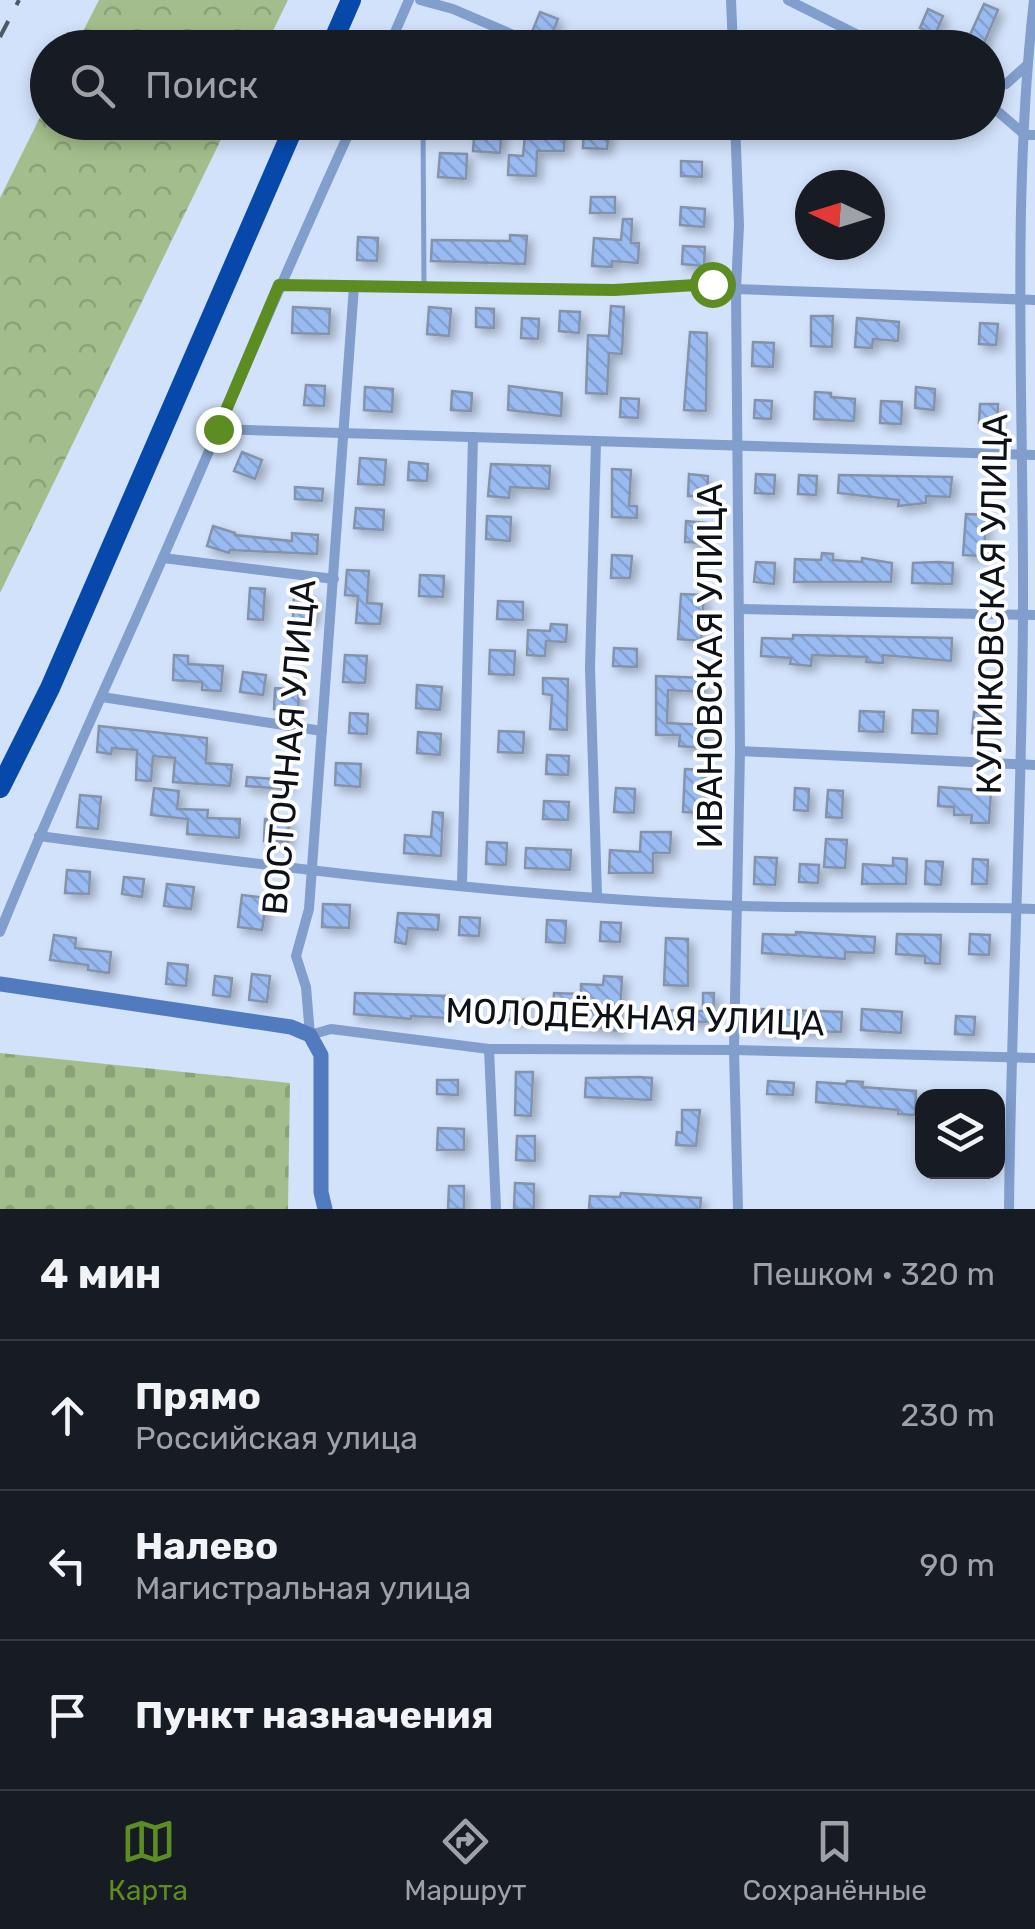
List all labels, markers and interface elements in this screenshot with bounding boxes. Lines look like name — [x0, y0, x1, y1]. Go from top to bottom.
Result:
search box — [30, 30, 1005, 140]
icon: search — [65, 58, 120, 113]
text: Поиск — [145, 62, 258, 108]
north arrow — [795, 170, 885, 260]
route start — [690, 262, 736, 308]
route end — [196, 407, 242, 453]
street label: КУЛИКОВСКАЯ УЛИЦА — [968, 413, 1016, 795]
street label: ИВАНОВСКАЯ УЛИЦА — [689, 483, 731, 849]
street label: ВОСТОЧНАЯ УЛИЦА — [253, 577, 325, 917]
street label: МОЛОДЁЖНАЯ УЛИЦА — [445, 989, 825, 1045]
map controls — [915, 1089, 1005, 1179]
button: layers — [915, 1089, 1005, 1179]
text: 4 мин — [40, 1249, 162, 1299]
text: Пешком · 320 m — [752, 1255, 995, 1293]
text: Прямо — [135, 1373, 261, 1419]
icon: ahead — [40, 1388, 95, 1443]
text: 230 m — [900, 1396, 995, 1434]
text: Российская улица — [135, 1419, 418, 1457]
text: Налево — [135, 1523, 278, 1569]
icon: left — [40, 1538, 95, 1593]
text: 90 m — [919, 1546, 995, 1584]
text: Магистральная улица — [135, 1569, 471, 1607]
icon: arrive — [40, 1688, 95, 1743]
text: Пункт назначения — [135, 1692, 494, 1738]
tab: Карта — [108, 1814, 188, 1907]
tab: Маршрут — [404, 1814, 526, 1907]
tab: Сохранённые — [743, 1814, 927, 1907]

